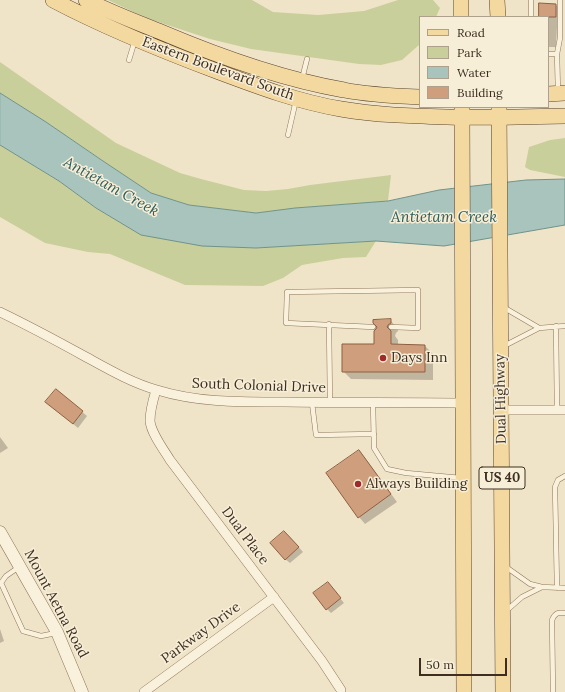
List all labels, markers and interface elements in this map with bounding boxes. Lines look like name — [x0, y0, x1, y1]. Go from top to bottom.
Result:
legend — [419, 16, 549, 108]
text: Road — [457, 25, 485, 40]
street label: Eastern Boulevard South — [140, 34, 296, 104]
text: Park — [457, 45, 482, 60]
text: Water — [457, 65, 491, 80]
text: Building — [457, 85, 503, 100]
water label: Antietam Creek — [60, 153, 162, 221]
water label: Antietam Creek — [391, 209, 497, 227]
place label: Days Inn — [391, 350, 448, 366]
marker: Days Inn — [378, 353, 388, 363]
street label: Dual Highway — [492, 354, 510, 444]
street label: South Colonial Drive — [192, 375, 326, 397]
road number: US 40 — [479, 467, 525, 489]
place label: Always Building — [366, 476, 467, 492]
marker: Always Building — [353, 479, 363, 489]
street label: Dual Place — [218, 504, 272, 568]
street label: Mount Aetna Road — [20, 547, 92, 661]
street label: Parkway Drive — [158, 599, 244, 667]
scale bar — [421, 650, 509, 676]
text: 50 m — [426, 657, 454, 672]

